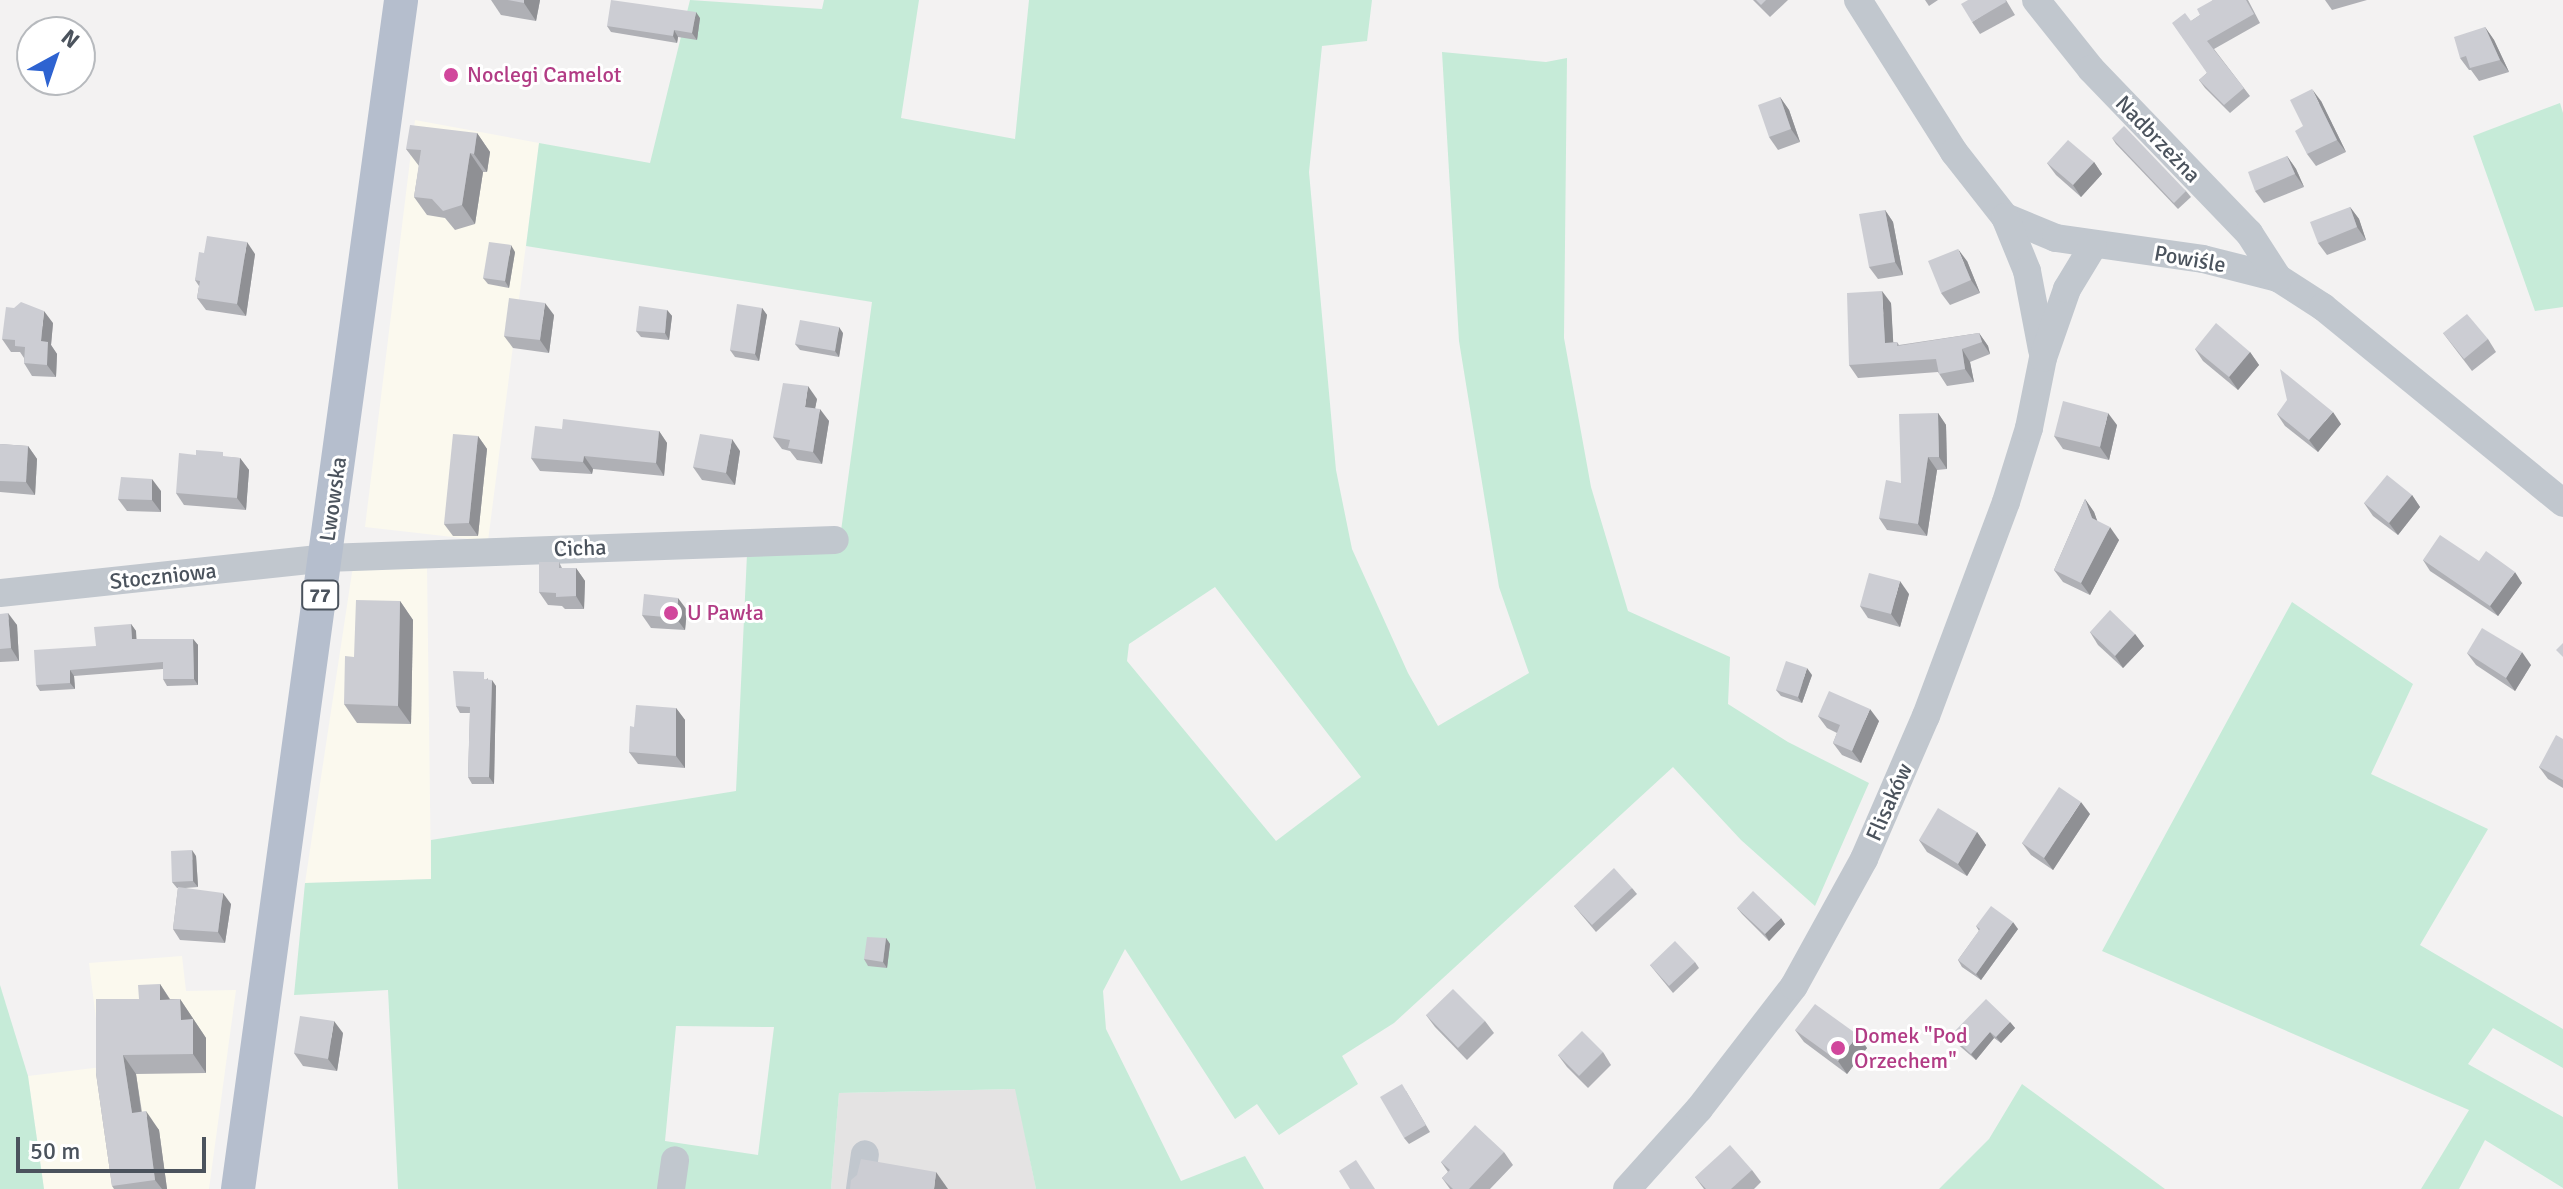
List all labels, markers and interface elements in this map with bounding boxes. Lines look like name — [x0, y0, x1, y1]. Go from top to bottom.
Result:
north arrow — [16, 16, 96, 96]
text: N — [56, 24, 85, 54]
place label: Noclegi Camelot — [467, 62, 621, 88]
marker: Noclegi Camelot — [442, 66, 460, 84]
street label: Nadbrzeżna — [2110, 90, 2206, 188]
street label: Powiśle — [2152, 240, 2228, 278]
street label: Lwowska — [314, 455, 352, 543]
street label: Cicha — [553, 534, 607, 562]
street label: Stoczniowa — [108, 557, 218, 595]
road number: 77 — [300, 579, 340, 611]
place label: U Pawła — [687, 600, 764, 626]
marker: U Pawła — [662, 604, 680, 622]
street label: Flisaków — [1860, 759, 1918, 845]
place label: Domek "Pod Orzechem" — [1854, 1022, 1968, 1074]
marker: Domek "Pod Orzechem" — [1829, 1039, 1847, 1057]
scale bar — [20, 1121, 210, 1171]
text: 50 m — [30, 1136, 80, 1166]

